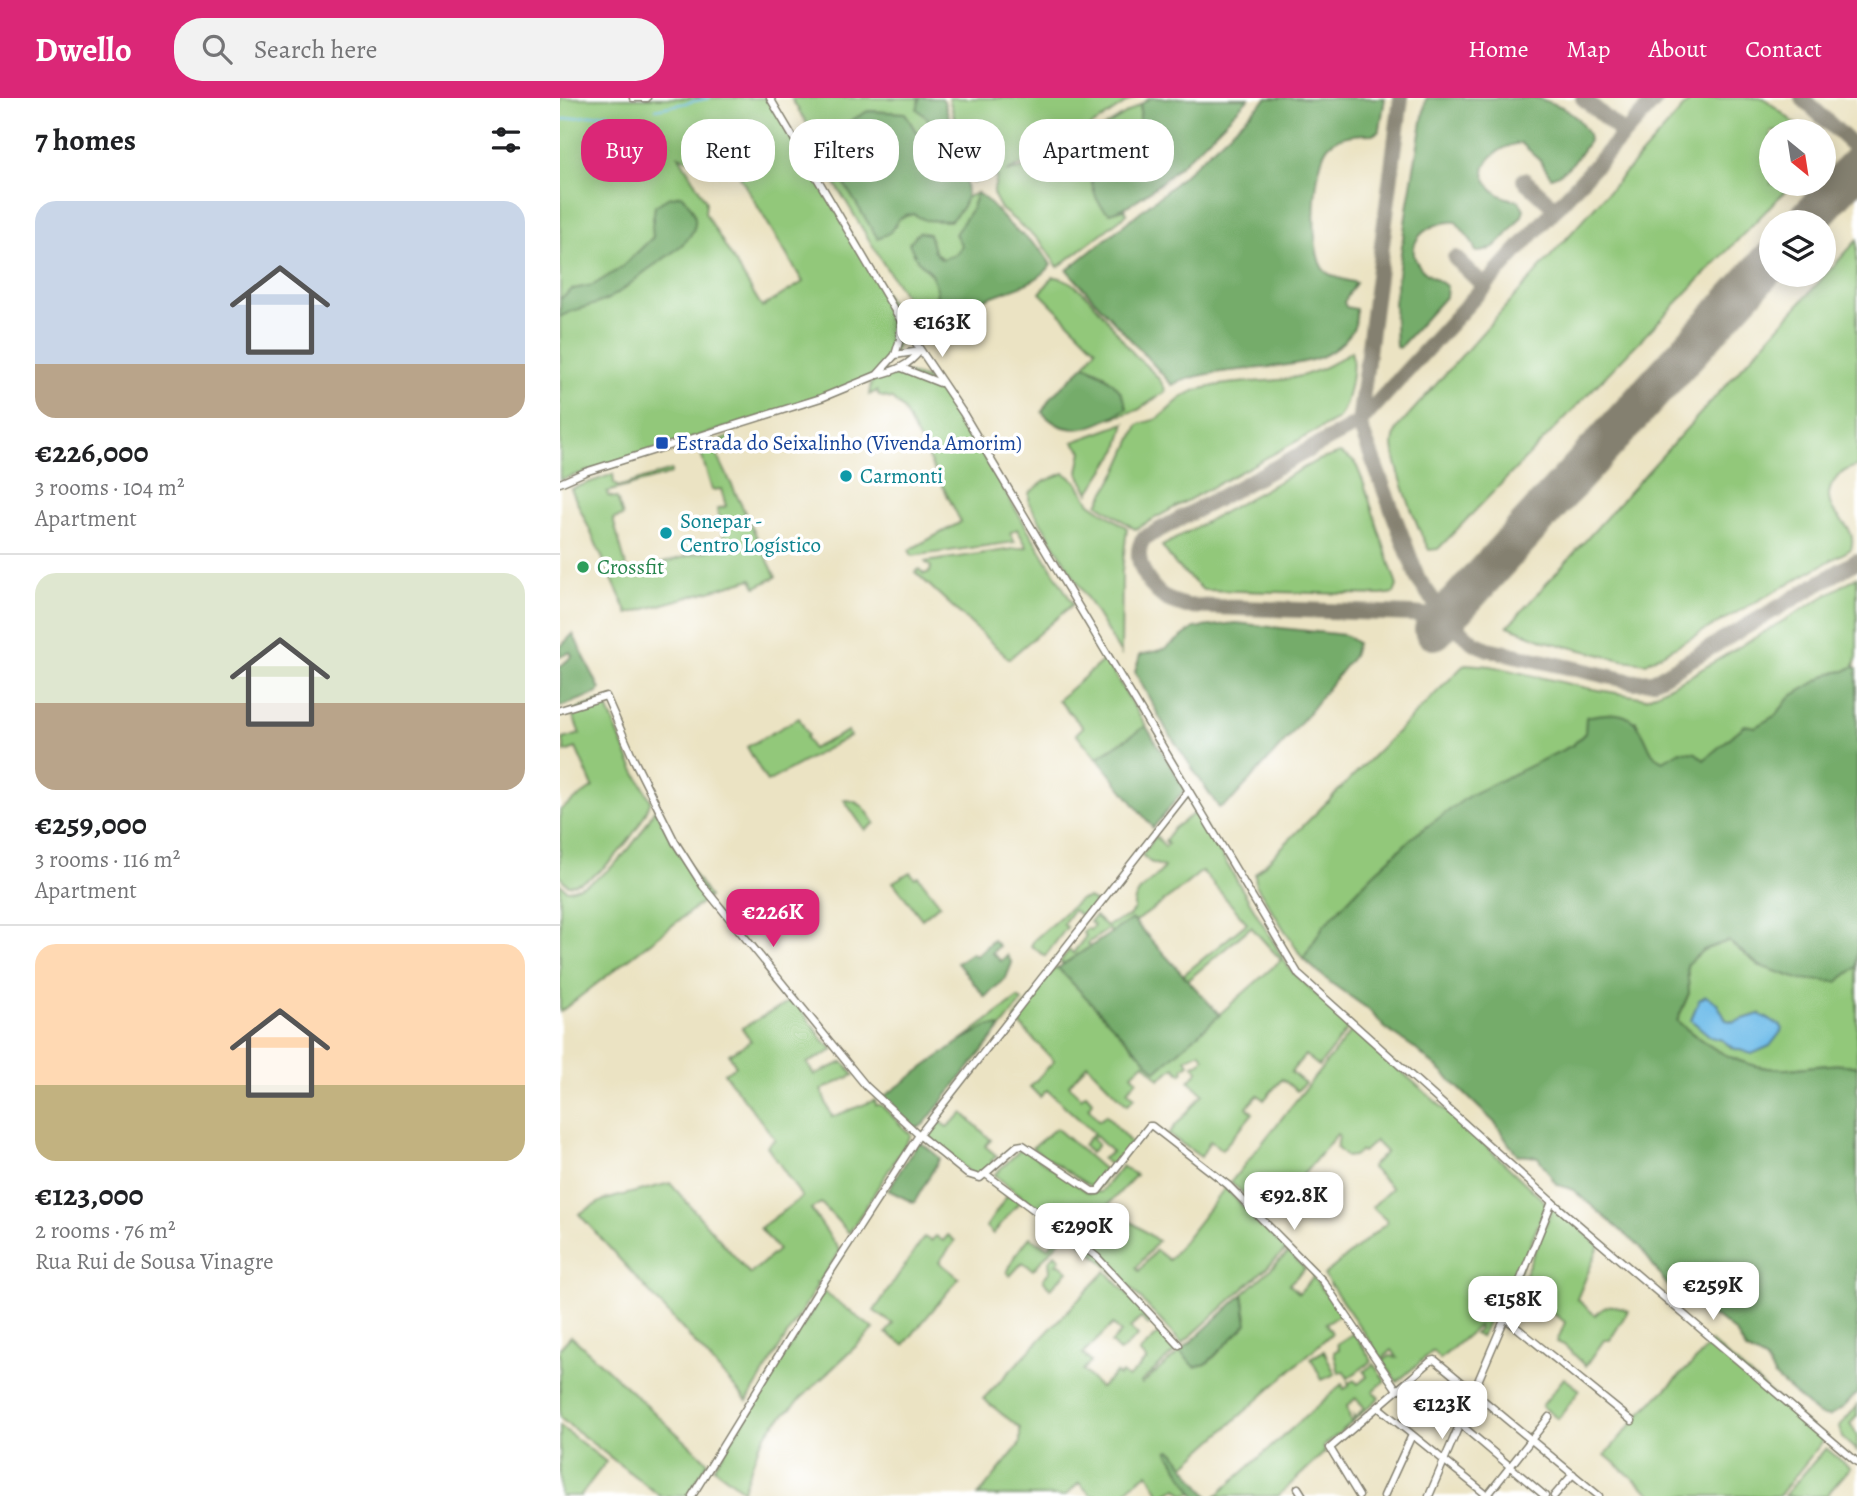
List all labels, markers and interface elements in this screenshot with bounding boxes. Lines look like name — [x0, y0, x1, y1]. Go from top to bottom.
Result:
search box — [174, 18, 664, 81]
text: Dwello — [35, 27, 132, 72]
icon: search — [198, 30, 236, 68]
text: Search here — [254, 32, 377, 67]
text: Home — [1468, 33, 1529, 65]
text: Map — [1567, 33, 1611, 65]
text: About — [1649, 33, 1707, 65]
text: Contact — [1745, 33, 1822, 65]
chip: Buy — [581, 119, 667, 182]
chip: Rent — [681, 119, 775, 182]
chip: Filters — [789, 119, 899, 182]
chip: New — [913, 119, 1005, 182]
chip: Apartment — [1019, 119, 1174, 182]
north arrow — [1759, 119, 1836, 196]
map controls — [1759, 119, 1836, 287]
text: 7 homes — [35, 120, 136, 160]
icon: filters — [487, 121, 525, 159]
button: layers — [1759, 210, 1836, 287]
icon: home — [217, 247, 343, 373]
pin: €163K — [893, 300, 991, 359]
text: €163K — [913, 306, 971, 337]
place label: Estrada do Seixalinho (Vivenda Amorim) — [676, 429, 1022, 457]
text: €226,000 — [35, 432, 149, 472]
marker: Estrada do Seixalinho (Vivenda Amorim) — [654, 435, 670, 451]
place label: Carmonti — [860, 462, 943, 490]
marker: Carmonti — [838, 468, 854, 484]
text: 3 rooms · 104 m² — [35, 472, 184, 503]
text: Apartment — [35, 503, 137, 534]
place label: Sonepar - Centro Logístico — [680, 507, 821, 559]
marker: Sonepar - Centro Logístico — [658, 525, 674, 541]
place label: Crossfit — [597, 553, 664, 581]
marker: Crossfit — [575, 559, 591, 575]
icon: home — [217, 619, 343, 745]
text: €259,000 — [35, 804, 147, 844]
text: 3 rooms · 116 m² — [35, 844, 180, 875]
text: Apartment — [35, 875, 137, 906]
pin: €226K — [724, 890, 822, 949]
text: €226K — [742, 896, 804, 927]
icon: home — [217, 990, 343, 1116]
pin: €92.8K — [1237, 1172, 1351, 1232]
text: €123,000 — [35, 1175, 144, 1215]
text: €92.8K — [1260, 1179, 1328, 1210]
pin: €290K — [1033, 1204, 1131, 1263]
text: €290K — [1051, 1210, 1113, 1241]
text: 2 rooms · 76 m² — [35, 1215, 176, 1246]
text: Rua Rui de Sousa Vinagre — [35, 1246, 274, 1277]
pin: €259K — [1664, 1262, 1762, 1322]
text: €259K — [1683, 1269, 1743, 1300]
pin: €158K — [1464, 1276, 1562, 1336]
text: €158K — [1484, 1283, 1542, 1314]
pin: €123K — [1393, 1382, 1491, 1441]
text: €123K — [1413, 1388, 1471, 1419]

